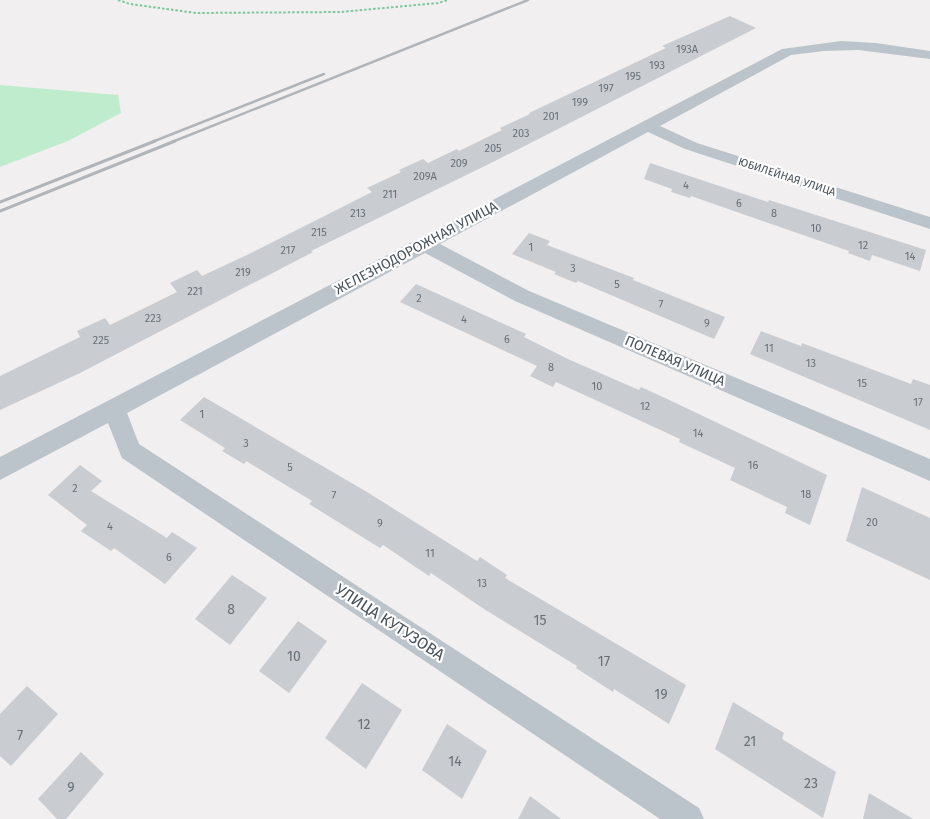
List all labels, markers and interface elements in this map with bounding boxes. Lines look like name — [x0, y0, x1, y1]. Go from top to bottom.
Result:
house number: 193А — [676, 43, 699, 56]
house number: 193 — [649, 59, 665, 72]
house number: 195 — [625, 70, 642, 83]
house number: 197 — [598, 82, 614, 95]
house number: 199 — [572, 96, 588, 109]
house number: 201 — [543, 110, 559, 123]
house number: 203 — [513, 127, 529, 140]
house number: 205 — [484, 142, 502, 155]
street label: ЮБИЛЕЙНАЯ УЛИЦА — [737, 155, 838, 199]
house number: 209 — [450, 157, 468, 170]
house number: 209А — [413, 170, 437, 183]
house number: 4 — [683, 179, 689, 192]
house number: 211 — [383, 188, 397, 201]
house number: 6 — [736, 197, 742, 210]
street label: ЖЕЛЕЗНОДОРОЖНАЯ УЛИЦА — [332, 198, 500, 298]
house number: 213 — [350, 207, 366, 220]
house number: 8 — [771, 207, 777, 220]
house number: 10 — [811, 222, 821, 235]
house number: 215 — [311, 226, 327, 239]
house number: 12 — [858, 239, 868, 252]
house number: 1 — [529, 241, 533, 254]
house number: 217 — [281, 244, 296, 257]
house number: 14 — [905, 250, 915, 263]
house number: 3 — [570, 262, 576, 275]
house number: 219 — [235, 266, 251, 279]
house number: 5 — [614, 278, 620, 291]
house number: 221 — [187, 285, 203, 298]
house number: 2 — [416, 292, 422, 305]
house number: 7 — [659, 298, 664, 311]
house number: 223 — [145, 312, 161, 325]
house number: 4 — [461, 313, 467, 326]
house number: 9 — [704, 317, 710, 330]
street label: ПОЛЕВАЯ УЛИЦА — [622, 332, 728, 390]
house number: 6 — [504, 333, 510, 346]
house number: 225 — [93, 334, 110, 347]
house number: 11 — [764, 342, 774, 355]
house number: 13 — [806, 357, 816, 370]
house number: 8 — [548, 361, 554, 374]
house number: 15 — [857, 377, 868, 390]
house number: 10 — [592, 380, 602, 393]
house number: 17 — [913, 396, 923, 409]
house number: 12 — [640, 400, 650, 413]
house number: 1 — [200, 408, 204, 421]
house number: 14 — [693, 427, 703, 440]
house number: 3 — [243, 437, 249, 450]
house number: 16 — [748, 459, 758, 472]
house number: 5 — [287, 461, 293, 474]
house number: 2 — [72, 482, 78, 495]
house number: 18 — [801, 488, 811, 501]
house number: 7 — [332, 489, 337, 502]
house number: 20 — [866, 516, 878, 529]
house number: 9 — [377, 517, 383, 530]
house number: 4 — [107, 520, 113, 533]
house number: 11 — [425, 547, 435, 560]
house number: 6 — [166, 551, 172, 564]
house number: 13 — [477, 577, 487, 590]
street label: УЛИЦА КУТУЗОВА — [332, 580, 449, 665]
house number: 8 — [227, 601, 235, 618]
house number: 15 — [533, 612, 547, 629]
house number: 10 — [287, 648, 301, 665]
house number: 17 — [598, 653, 610, 670]
house number: 19 — [654, 686, 668, 703]
house number: 12 — [358, 716, 371, 733]
house number: 7 — [17, 727, 23, 744]
house number: 21 — [744, 733, 756, 750]
house number: 14 — [448, 753, 462, 770]
house number: 23 — [804, 775, 818, 792]
house number: 9 — [67, 779, 75, 796]

